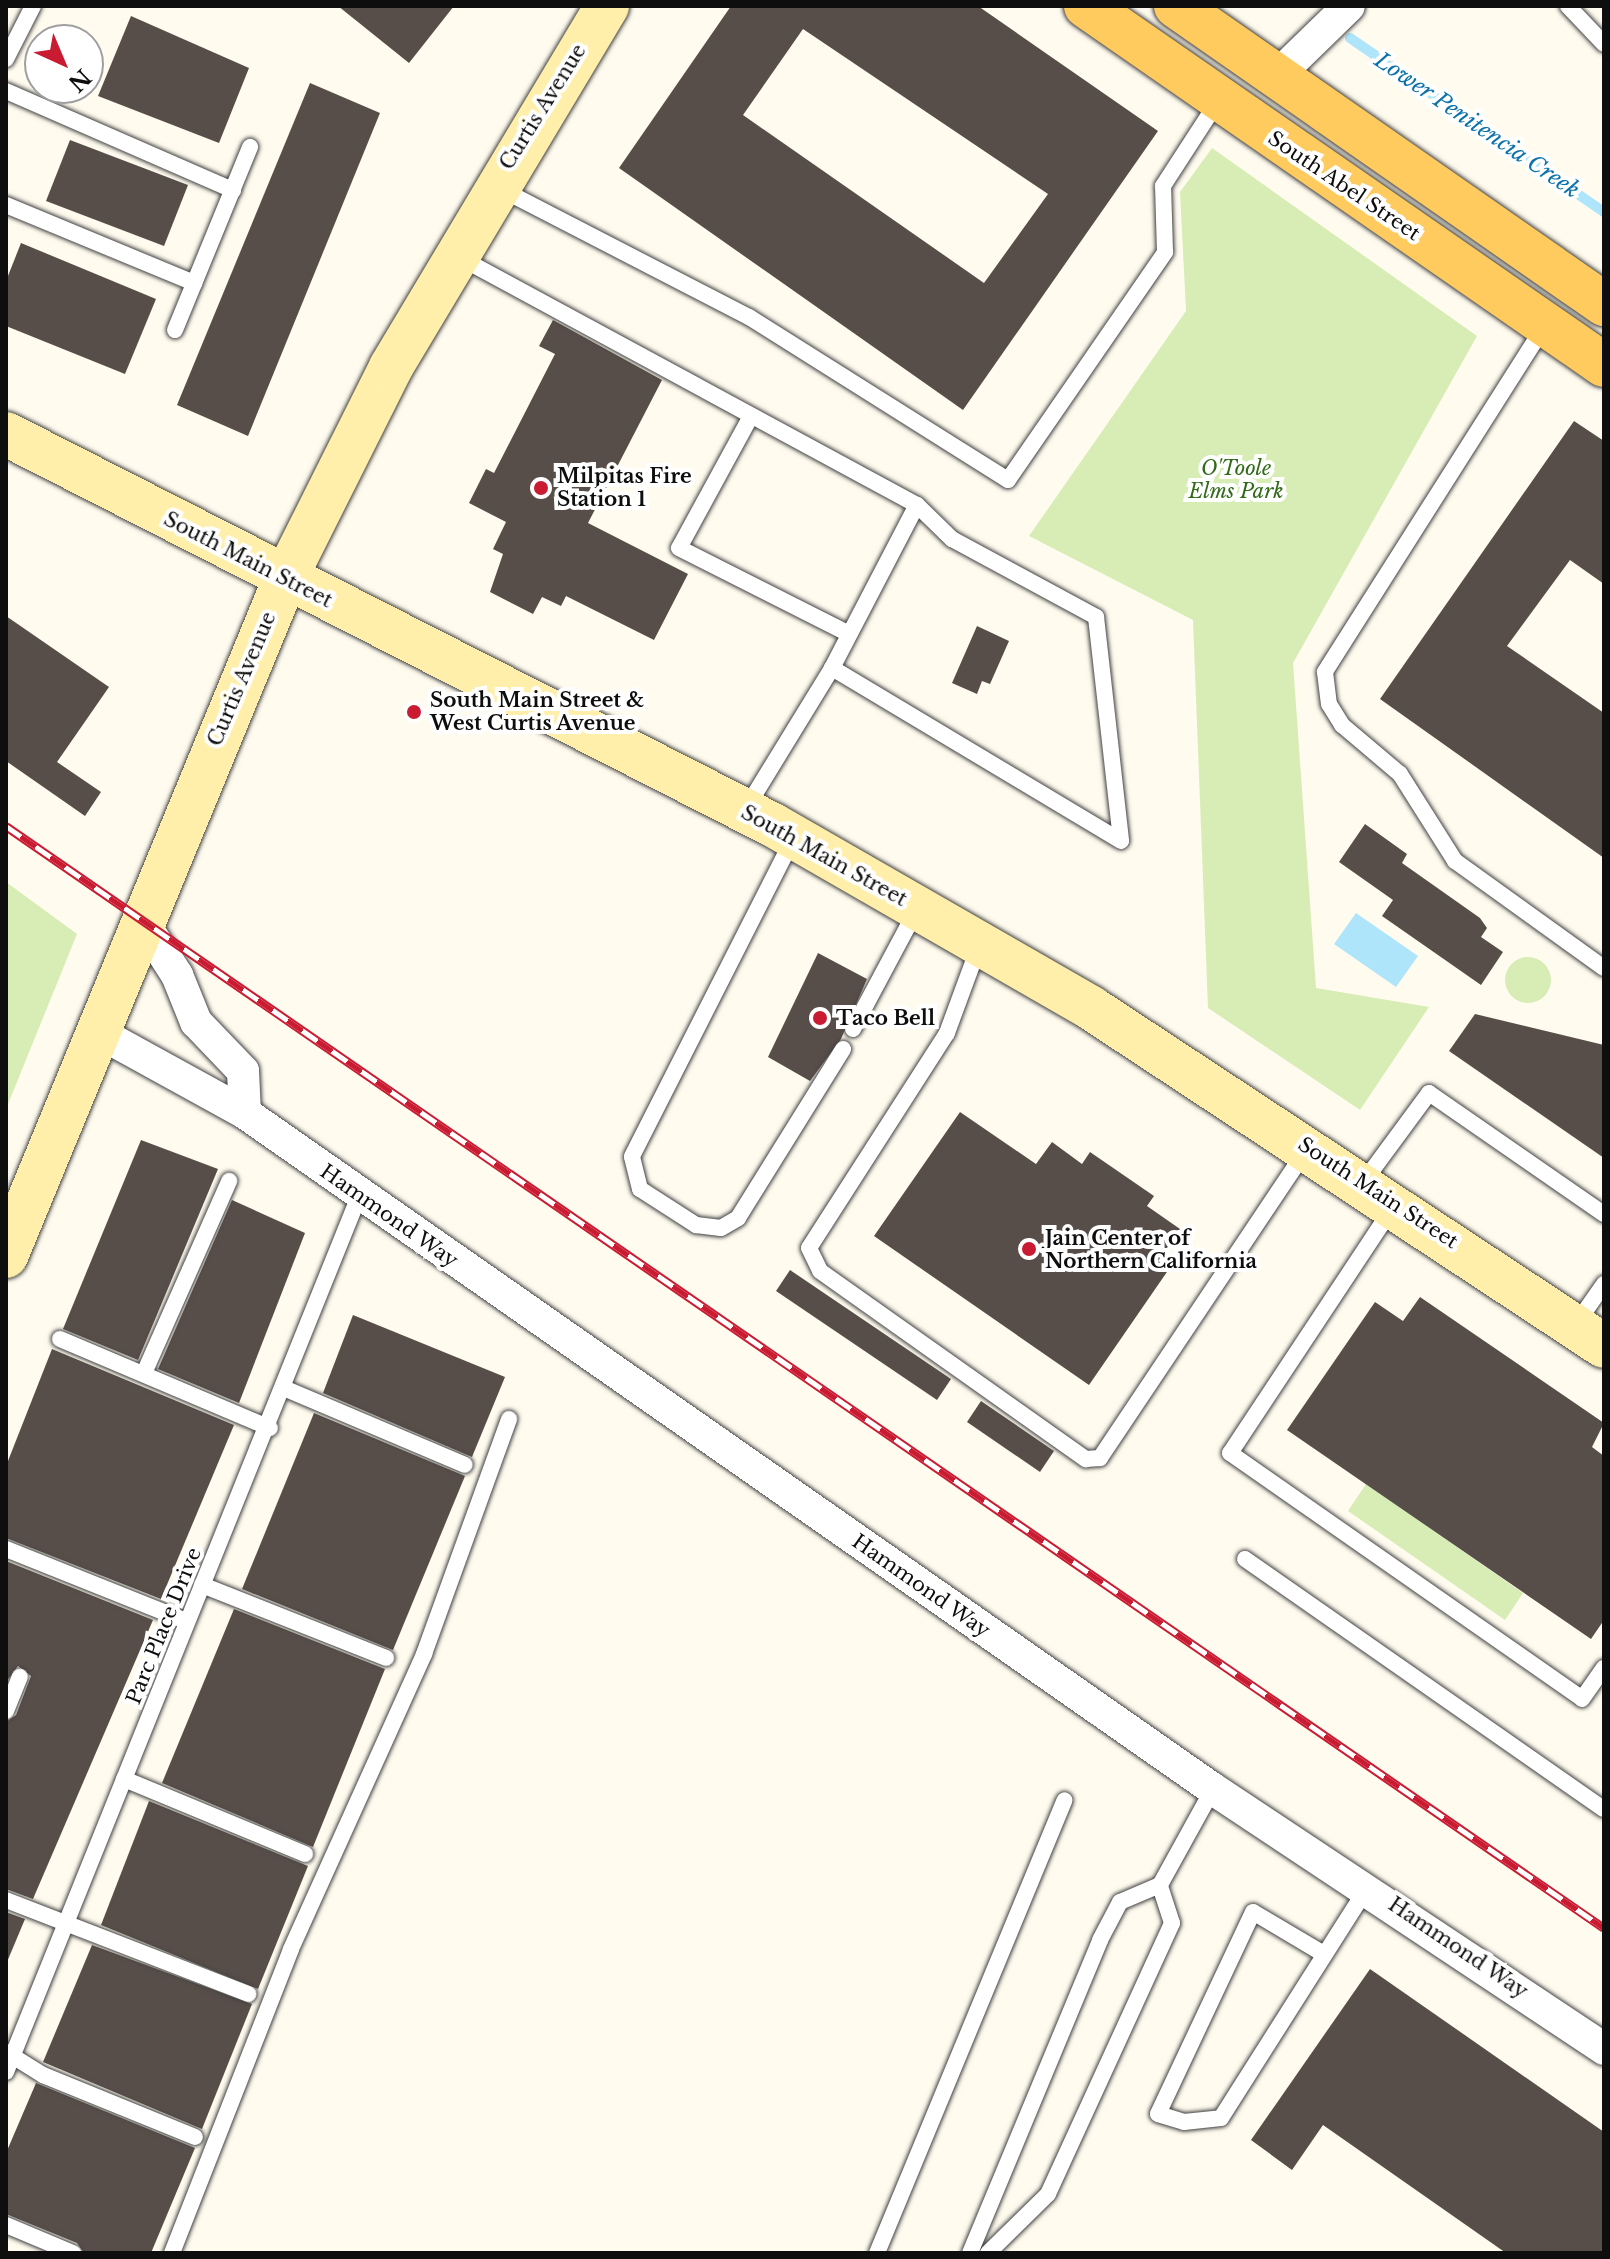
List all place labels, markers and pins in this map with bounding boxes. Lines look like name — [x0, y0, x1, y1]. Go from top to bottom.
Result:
place label: Milpitas Fire Station 1 — [557, 464, 692, 511]
marker: Milpitas Fire Station 1 — [532, 479, 550, 497]
place label: South Main Street & West Curtis Avenue — [430, 688, 644, 735]
marker: South Main Street & West Curtis Avenue — [405, 703, 423, 721]
place label: Taco Bell — [836, 1006, 935, 1030]
marker: Taco Bell — [811, 1009, 829, 1027]
place label: Jain Center of Northern California — [1045, 1226, 1257, 1273]
marker: Jain Center of Northern California — [1020, 1240, 1038, 1258]

